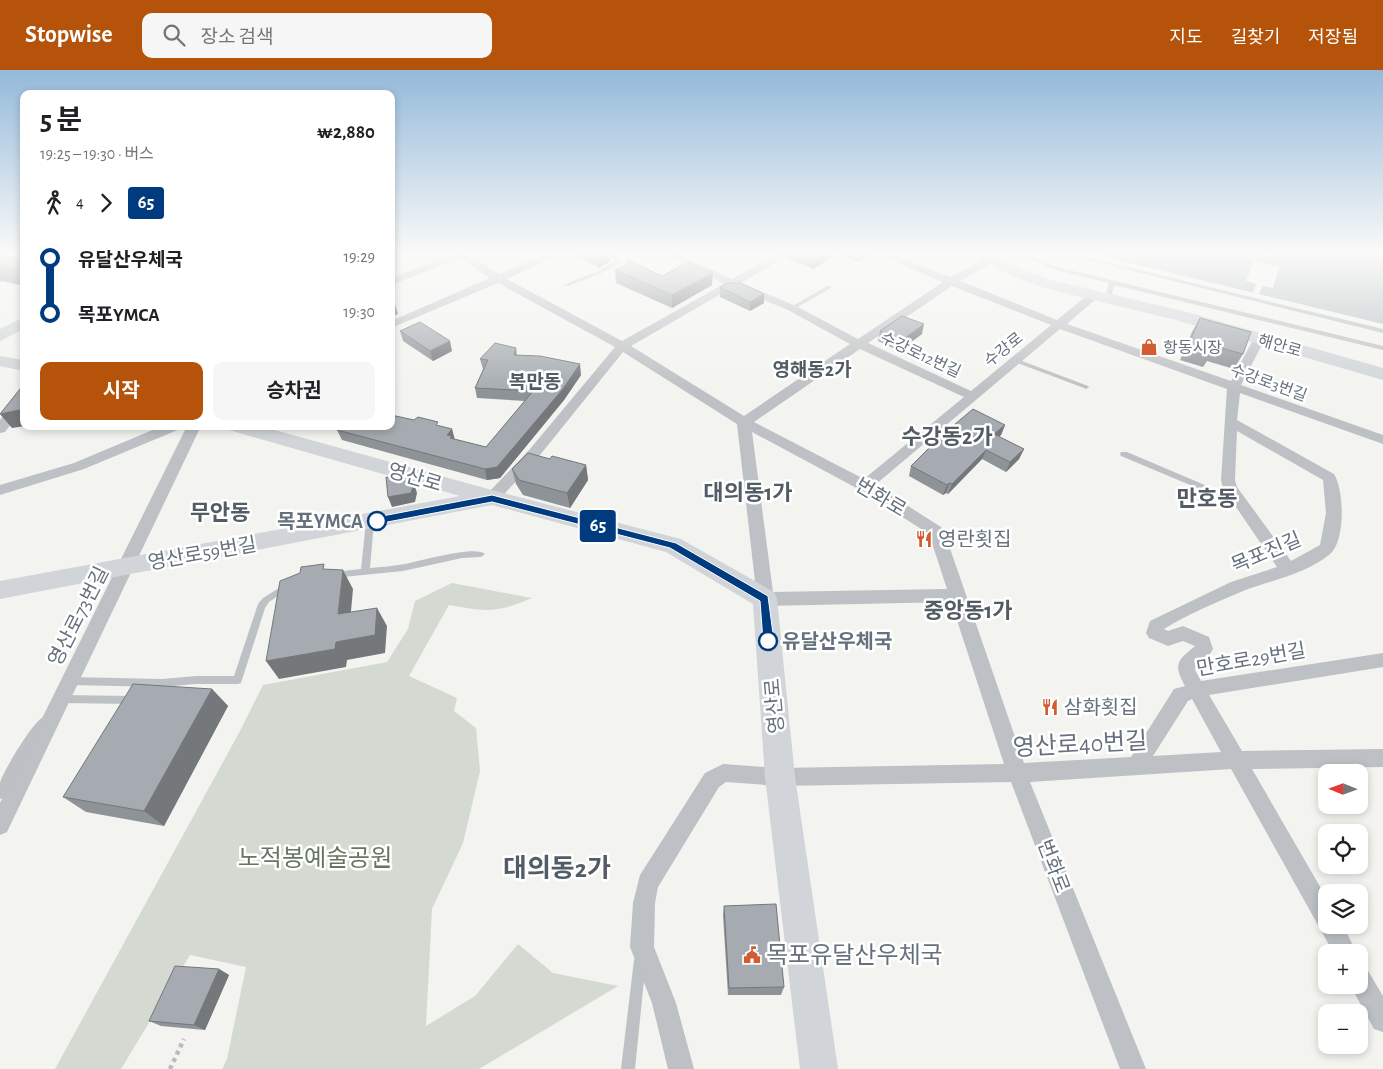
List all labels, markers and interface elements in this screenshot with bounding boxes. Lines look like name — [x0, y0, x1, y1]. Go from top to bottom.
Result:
search box — [142, 13, 492, 58]
icon: search — [160, 21, 188, 49]
text: Stopwise — [25, 23, 112, 47]
text: 장소 검색 — [200, 28, 274, 47]
text: 지도 — [1170, 29, 1203, 47]
text: 길찾기 — [1231, 29, 1280, 47]
text: 저장됨 — [1308, 29, 1358, 47]
text: 5 분 — [40, 107, 82, 135]
text: ₩2,880 — [317, 123, 375, 142]
text: 19:25 – 19:30 · 버스 — [40, 146, 154, 162]
icon: walk — [40, 189, 68, 217]
icon: forward — [92, 189, 120, 217]
text: 4 — [76, 194, 84, 210]
text: 65 — [138, 194, 154, 212]
text: 19:29 — [344, 249, 375, 265]
text: 유달산우체국 — [78, 251, 183, 270]
text: 19:30 — [343, 304, 375, 320]
text: 목포YMCA — [78, 306, 160, 325]
street label: 수강로12번길 — [878, 329, 963, 380]
street label: 수강로 — [981, 329, 1026, 370]
street label: 해안로 — [1256, 332, 1303, 360]
shop icon: 항동시장 — [1139, 337, 1159, 357]
place label: 항동시장 — [1163, 340, 1222, 356]
district label: 영해동2가 — [773, 360, 852, 380]
button: 시작 — [40, 362, 203, 420]
button: 승차권 — [213, 362, 375, 420]
street label: 수강로3번길 — [1228, 362, 1309, 404]
district label: 복만동 — [509, 372, 561, 392]
district label: 수강동2가 — [901, 425, 993, 448]
street label: 영산로 — [385, 460, 444, 495]
street label: 번화로 — [852, 474, 910, 521]
district label: 대의동1가 — [704, 481, 792, 504]
district label: 만호동 — [1177, 487, 1237, 510]
district label: 무안동 — [190, 501, 250, 524]
line badge: 65 — [576, 510, 620, 542]
place label: 목포YMCA — [277, 511, 363, 532]
marker: 목포YMCA — [367, 511, 387, 531]
text: 65 — [590, 517, 606, 535]
street label: 목포진길 — [1228, 528, 1304, 577]
restaurant icon: 영란횟집 — [914, 529, 934, 549]
place label: 영란횟집 — [938, 529, 1012, 550]
street label: 영산로59번길 — [146, 534, 258, 573]
street label: 영산로73번길 — [44, 563, 112, 669]
district label: 중앙동1가 — [924, 599, 1012, 622]
marker: 유달산우체국 — [758, 631, 778, 651]
place label: 유달산우체국 — [782, 631, 892, 652]
street label: 만호로29번길 — [1195, 640, 1307, 679]
street label: 영산로 — [762, 678, 787, 734]
restaurant icon: 삼화횟집 — [1040, 697, 1060, 717]
place label: 삼화횟집 — [1064, 697, 1138, 718]
street label: 영산로40번길 — [1012, 728, 1148, 761]
north arrow — [1318, 764, 1368, 814]
map controls — [1318, 764, 1368, 1054]
button: locate — [1318, 824, 1368, 874]
street label: 번화로 — [1034, 837, 1073, 896]
park label: 노적봉예술공원 — [238, 846, 392, 871]
district label: 대의동2가 — [503, 854, 611, 882]
button: layers — [1318, 884, 1368, 934]
place label: 목포유달산우체국 — [766, 943, 943, 968]
button: + — [1318, 944, 1368, 994]
public building icon: 목포유달산우체국 — [742, 945, 762, 965]
button: − — [1318, 1004, 1368, 1054]

